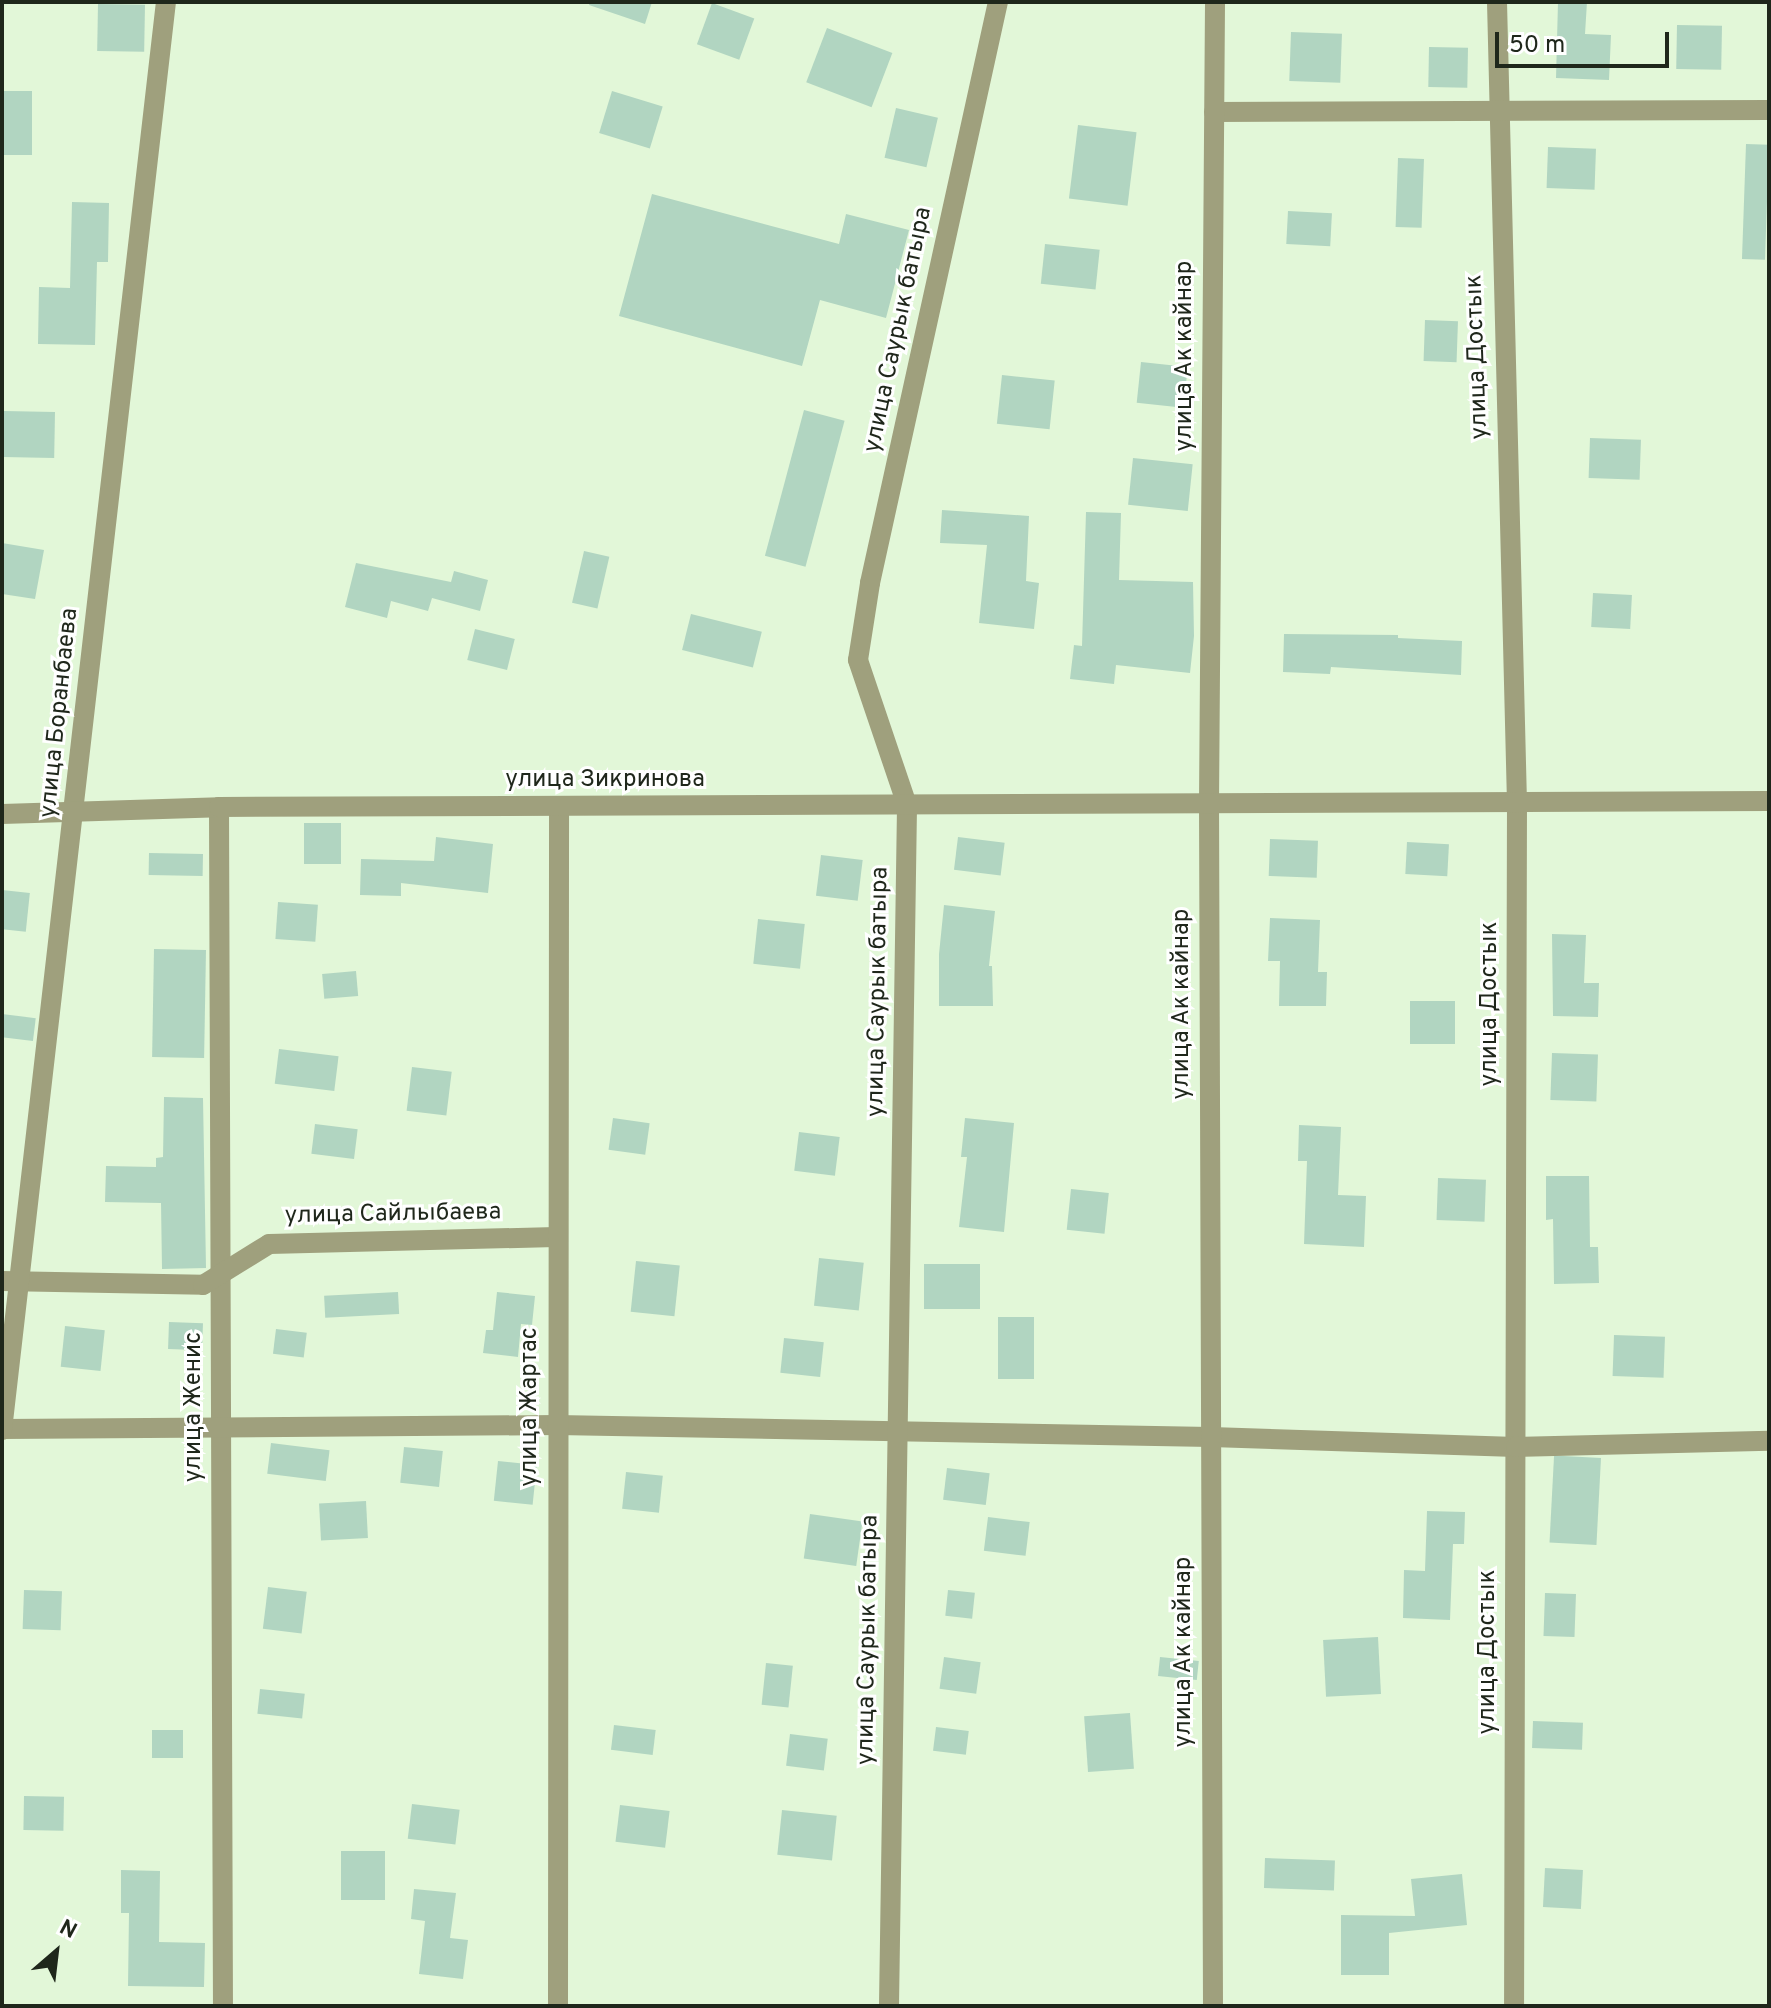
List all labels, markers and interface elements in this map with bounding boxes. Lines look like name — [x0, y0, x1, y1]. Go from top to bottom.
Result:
scale bar — [1499, 16, 1673, 66]
text: 50 m — [1509, 31, 1565, 61]
street label: улица Саурык батыра — [859, 205, 939, 455]
street label: улица Ак кайнар — [1172, 260, 1200, 452]
street label: улица Достык — [1461, 274, 1495, 440]
street label: улица Боранбаева — [35, 607, 85, 819]
street label: улица Зикринова — [505, 767, 705, 795]
street label: улица Саурык батыра — [862, 867, 896, 1117]
street label: улица Ак кайнар — [1169, 908, 1197, 1100]
street label: улица Достык — [1477, 922, 1505, 1086]
street label: улица Сайлыбаева — [284, 1199, 502, 1231]
street label: улица Жартас — [517, 1327, 545, 1487]
street label: улица Женис — [181, 1332, 209, 1482]
street label: улица Саурык батыра — [852, 1515, 886, 1765]
street label: улица Ак кайнар — [1171, 1556, 1199, 1748]
street label: улица Достык — [1475, 1570, 1503, 1734]
north arrow — [16, 1912, 96, 1992]
text: N — [54, 1915, 81, 1946]

